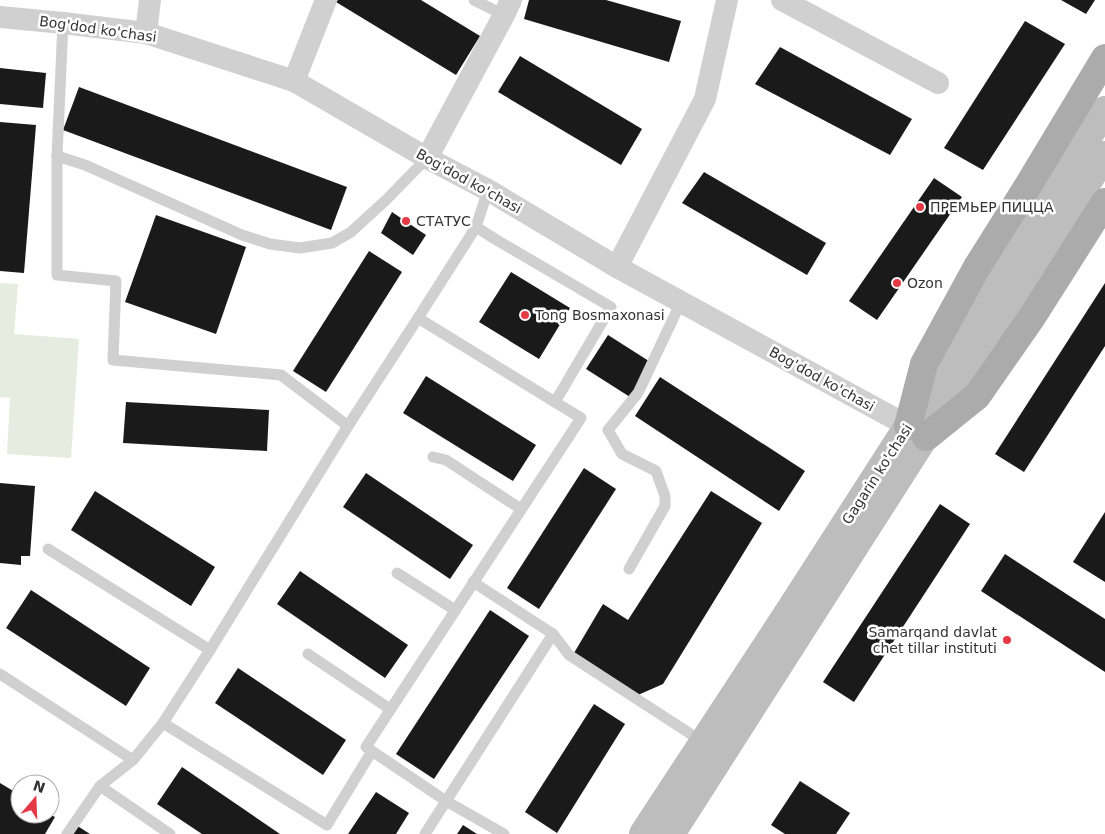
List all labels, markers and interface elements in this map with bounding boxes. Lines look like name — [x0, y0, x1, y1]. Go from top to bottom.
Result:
street label: Bog'dod ko'chasi — [38, 13, 158, 45]
street label: Bog'dod ko'chasi — [413, 145, 525, 217]
place label: ПРЕМЬЕР ПИЦЦА — [930, 199, 1054, 215]
marker: ПРЕМЬЕР ПИЦЦА — [914, 201, 926, 213]
place label: СТАТУС — [416, 213, 471, 229]
marker: СТАТУС — [400, 215, 412, 227]
place label: Ozon — [907, 275, 943, 291]
marker: Ozon — [891, 277, 903, 289]
place label: Tong Bosmaxonasi — [534, 307, 665, 323]
marker: Tong Bosmaxonasi — [519, 309, 531, 321]
street label: Bog'dod ko'chasi — [766, 343, 878, 415]
street label: Gagarin ko'chasi — [839, 421, 915, 527]
place label: Samarqand davlat chet tillar instituti — [868, 624, 998, 656]
marker: Samarqand davlat chet tillar instituti — [1001, 634, 1013, 646]
north arrow — [10, 774, 60, 824]
text: N — [31, 777, 47, 796]

